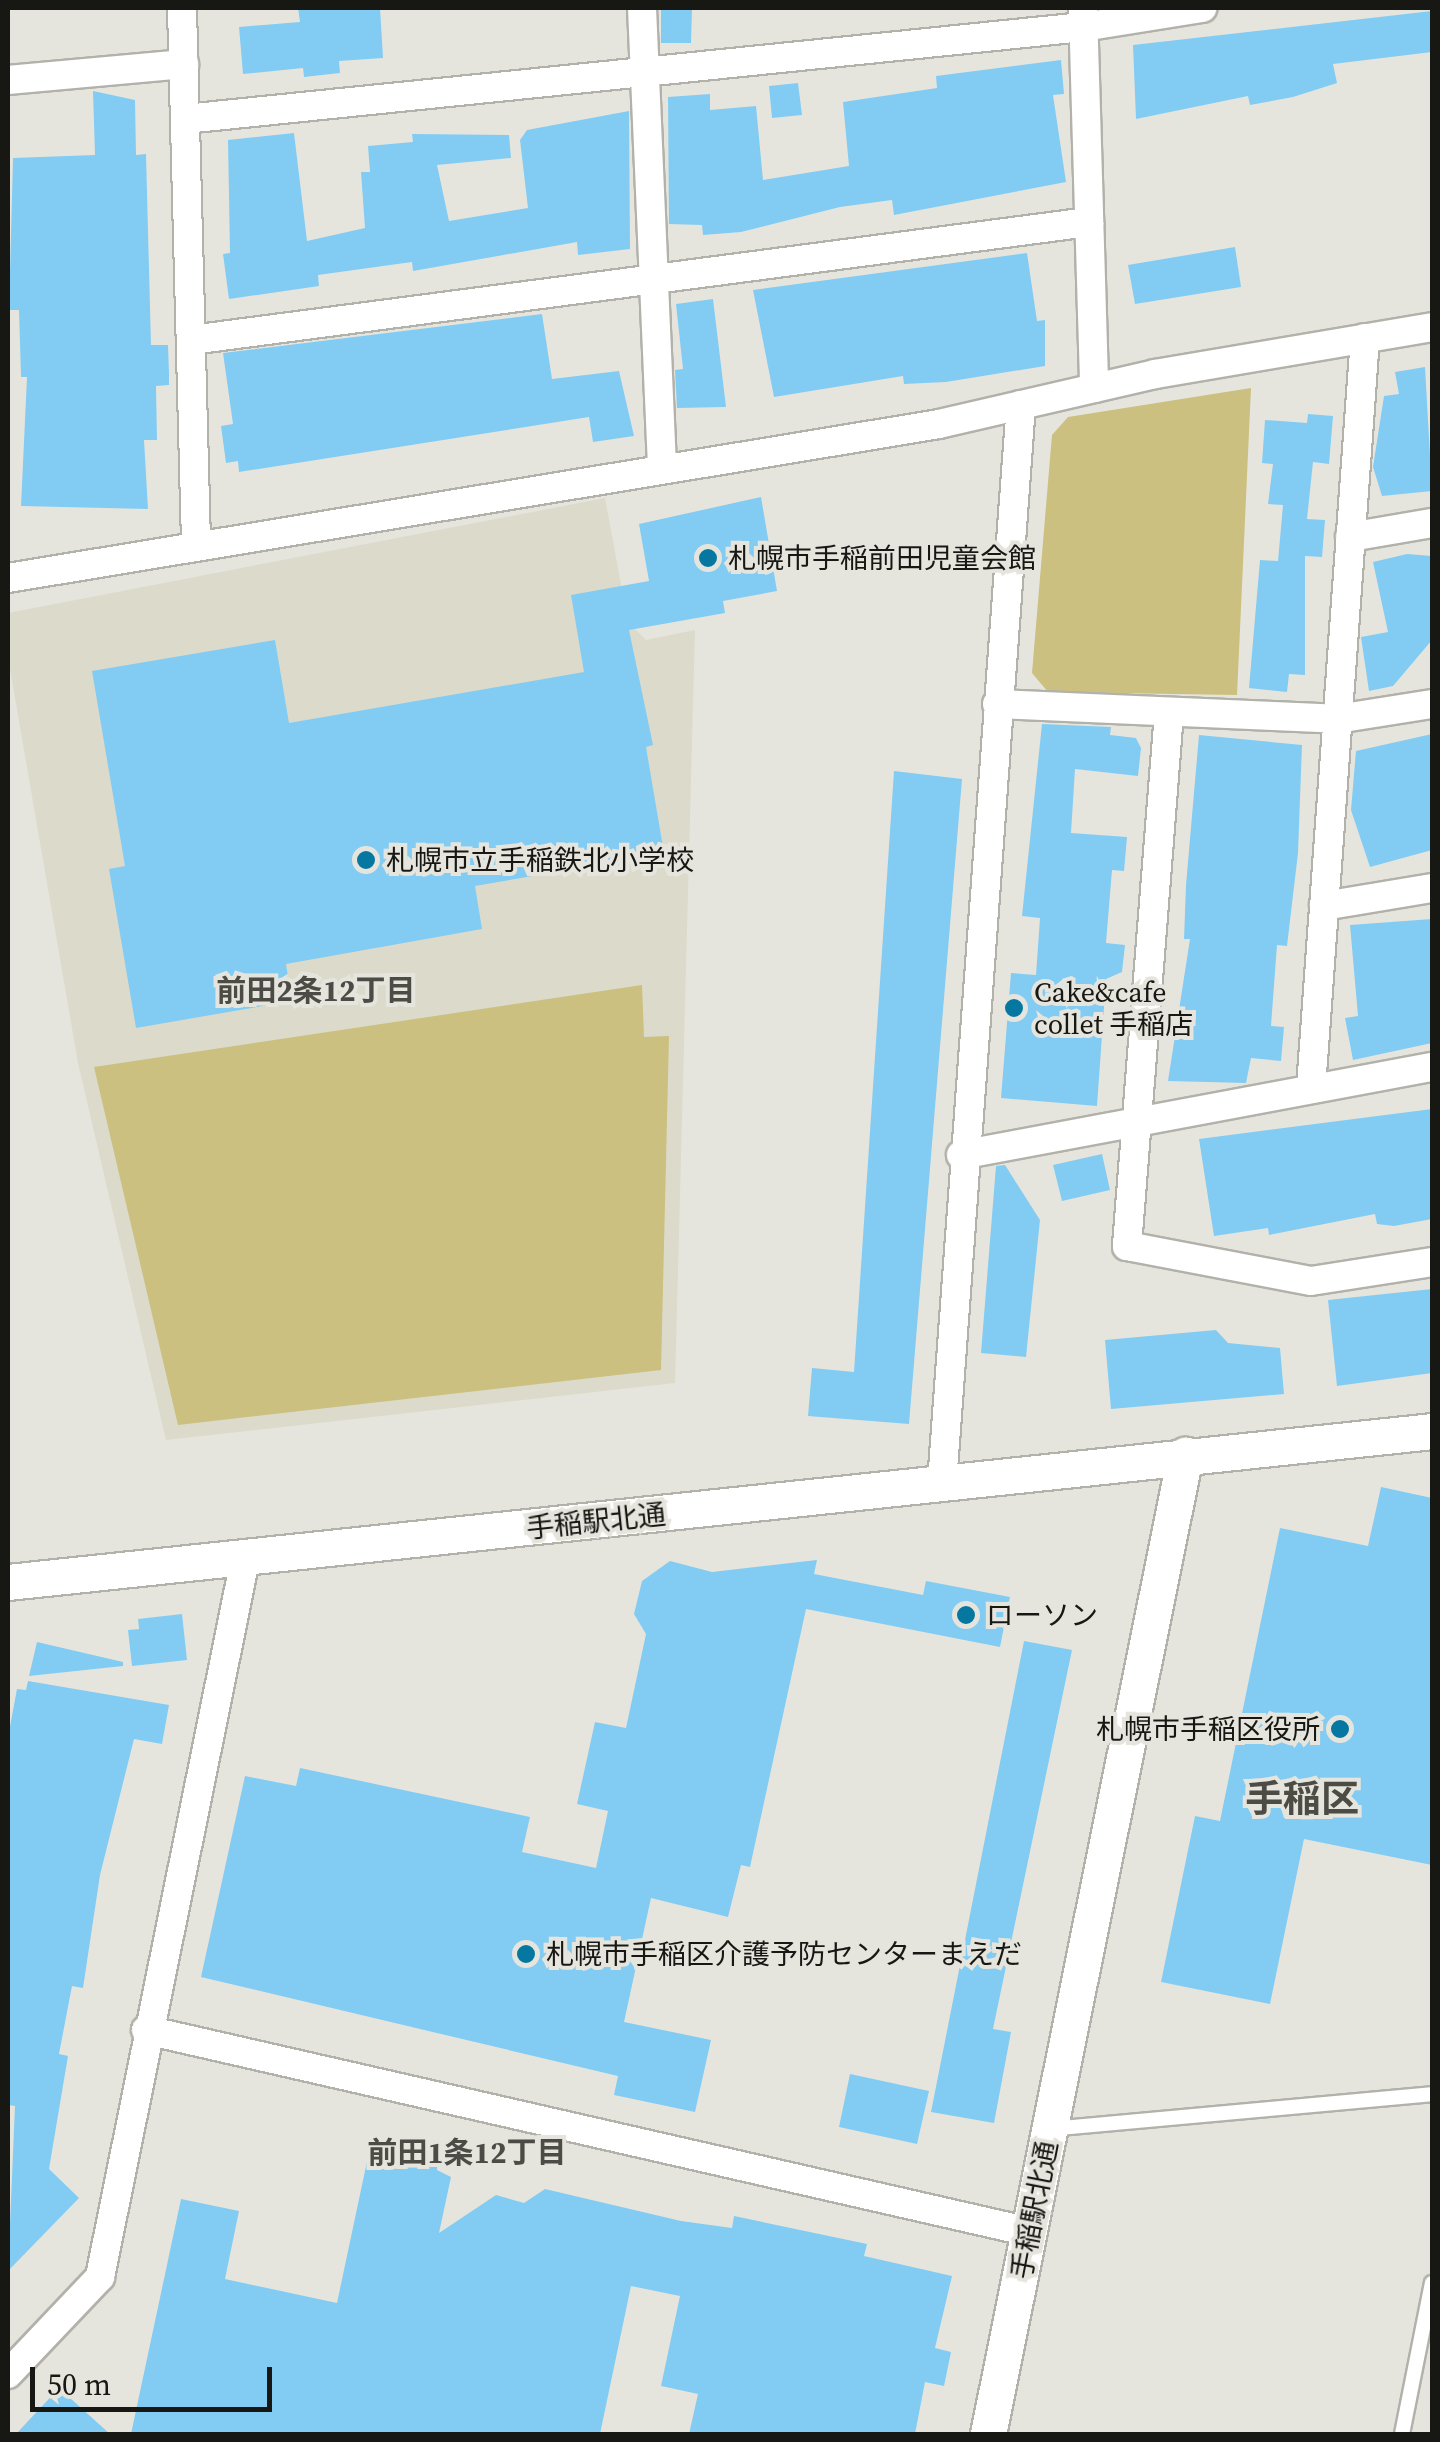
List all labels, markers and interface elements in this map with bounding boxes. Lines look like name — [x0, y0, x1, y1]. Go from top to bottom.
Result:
place label: 札幌市手稲前田児童会館 — [728, 541, 1036, 575]
marker: 札幌市手稲前田児童会館 — [697, 547, 719, 569]
place label: 札幌市立手稲鉄北小学校 — [386, 843, 694, 877]
marker: 札幌市立手稲鉄北小学校 — [355, 849, 377, 871]
district label: 前田2条12丁目 — [217, 973, 415, 1009]
place label: Cake&cafe collet 手稲店 — [1034, 975, 1193, 1041]
marker: Cake&cafe collet 手稲店 — [1003, 997, 1025, 1019]
street label: 手稲駅北通 — [525, 1497, 667, 1545]
place label: ローソン — [986, 1598, 1098, 1632]
marker: ローソン — [955, 1604, 977, 1626]
place label: 札幌市手稲区役所 — [1096, 1712, 1320, 1746]
marker: 札幌市手稲区役所 — [1329, 1718, 1351, 1740]
district label: 手稲区 — [1245, 1777, 1359, 1823]
place label: 札幌市手稲区介護予防センターまえだ — [546, 1937, 1022, 1971]
marker: 札幌市手稲区介護予防センターまえだ — [515, 1943, 537, 1965]
district label: 前田1条12丁目 — [368, 2135, 566, 2171]
street label: 手稲駅北通 — [1004, 2138, 1064, 2282]
scale bar — [35, 2347, 278, 2409]
text: 50 m — [47, 2364, 111, 2405]

